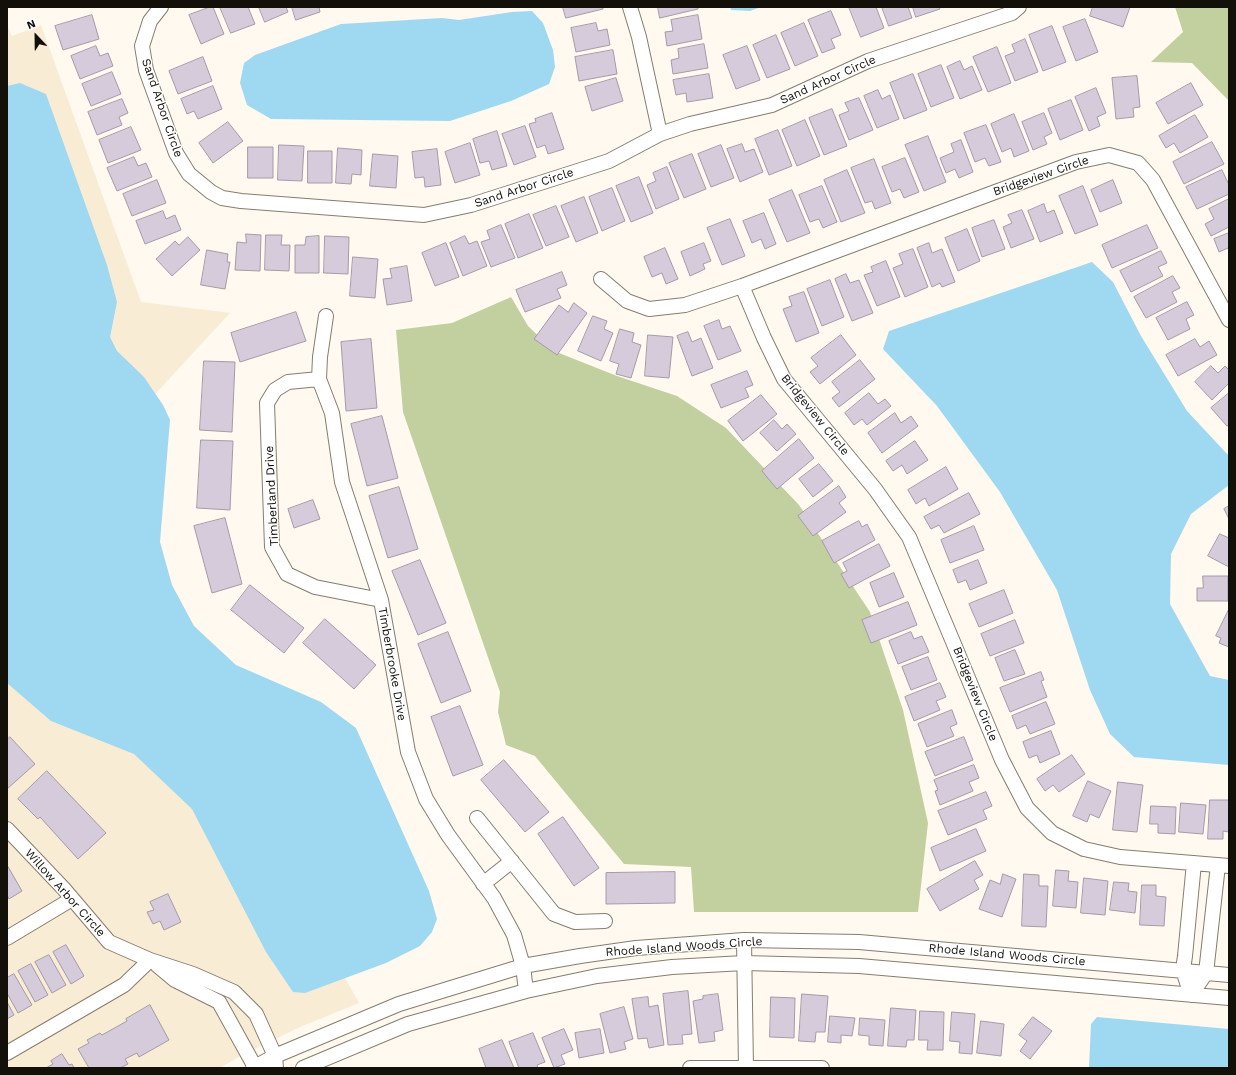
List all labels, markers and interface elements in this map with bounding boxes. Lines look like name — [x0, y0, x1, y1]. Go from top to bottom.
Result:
north arrow — [16, 16, 56, 56]
text: N — [25, 17, 38, 32]
street label: Sand Arbor Circle — [778, 52, 878, 108]
street label: Sand Arbor Circle — [138, 57, 186, 159]
street label: Bridgeview Circle — [991, 153, 1091, 199]
street label: Sand Arbor Circle — [473, 165, 575, 211]
street label: Bridgeview Circle — [778, 371, 852, 459]
street label: Timberland Drive — [262, 446, 282, 546]
street label: Timberbrooke Drive — [375, 606, 409, 722]
street label: Bridgeview Circle — [950, 645, 1000, 743]
street label: Willow Arbor Circle — [22, 846, 108, 940]
street label: Rhode Island Woods Circle — [605, 934, 763, 960]
street label: Rhode Island Woods Circle — [928, 941, 1086, 969]

